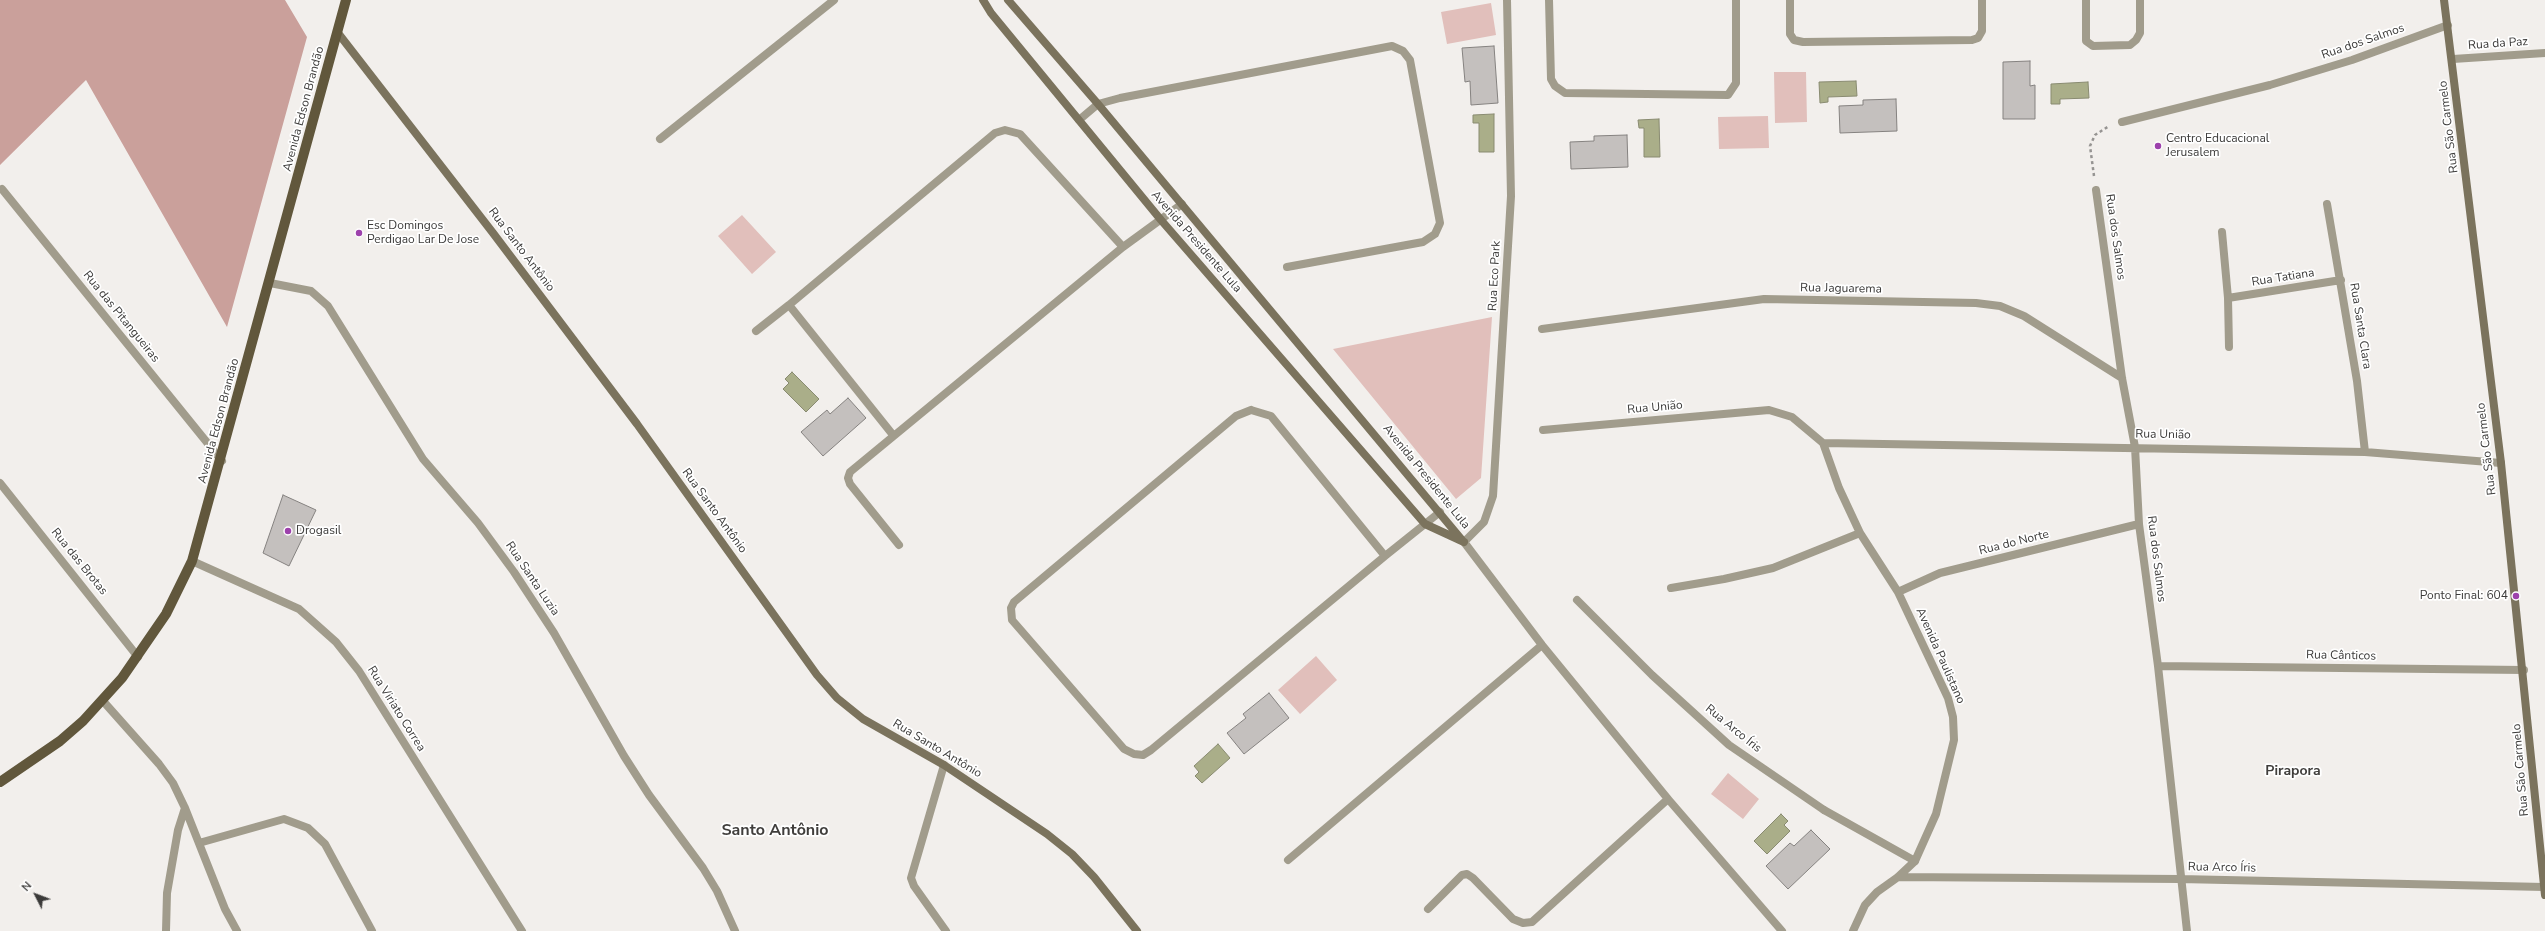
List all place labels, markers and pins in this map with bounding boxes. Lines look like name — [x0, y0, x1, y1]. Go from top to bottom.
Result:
place label: Centro Educacional Jerusalem — [2166, 132, 2269, 160]
marker: Centro Educacional Jerusalem — [2153, 141, 2163, 151]
place label: Esc Domingos Perdigao Lar De Jose — [367, 219, 479, 247]
marker: Esc Domingos Perdigao Lar De Jose — [354, 228, 364, 238]
place label: Drogasil — [296, 524, 341, 538]
marker: Drogasil — [283, 526, 293, 536]
place label: Ponto Final: 604 — [2420, 589, 2508, 603]
marker: Ponto Final: 604 — [2511, 591, 2521, 601]

